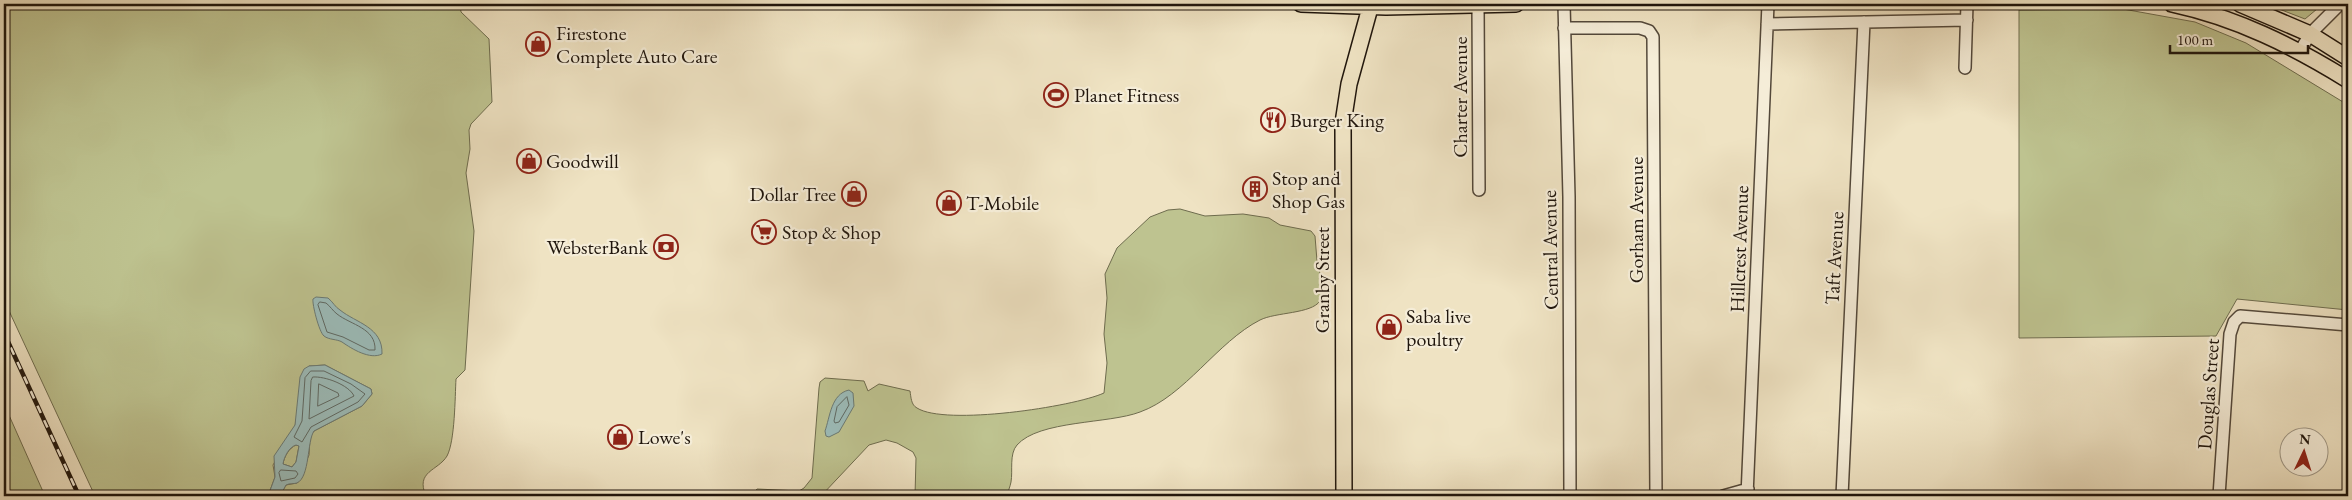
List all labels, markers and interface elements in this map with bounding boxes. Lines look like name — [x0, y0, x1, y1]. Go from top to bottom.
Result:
place label: Firestone Complete Auto Care — [556, 20, 718, 69]
scale bar — [2170, 22, 2307, 54]
text: 100 m — [2177, 30, 2214, 49]
shop icon: Firestone Complete Auto Care — [525, 31, 551, 57]
street label: Charter Avenue — [1447, 36, 1473, 158]
sports icon: Planet Fitness — [1043, 82, 1069, 108]
place label: Planet Fitness — [1074, 82, 1179, 108]
restaurant icon: Burger King — [1260, 107, 1286, 133]
place label: Burger King — [1290, 107, 1384, 133]
shop icon: Goodwill — [516, 148, 542, 174]
place label: Goodwill — [546, 148, 619, 174]
street label: Gorham Avenue — [1623, 157, 1649, 283]
place label: Stop and Shop Gas — [1272, 165, 1345, 214]
building icon: Stop and Shop Gas — [1242, 176, 1268, 202]
place label: Dollar Tree — [750, 181, 836, 207]
shop icon: Dollar Tree — [841, 181, 867, 207]
street label: Hillcrest Avenue — [1724, 185, 1754, 313]
shop icon: T-Mobile — [936, 190, 962, 216]
place label: T-Mobile — [966, 190, 1039, 216]
street label: Central Avenue — [1536, 190, 1564, 310]
street label: Taft Avenue — [1819, 211, 1849, 305]
supermarket icon: Stop & Shop — [751, 219, 777, 245]
place label: Stop & Shop — [782, 219, 881, 245]
street label: Granby Street — [1309, 226, 1335, 333]
place label: WebsterBank — [547, 234, 649, 260]
bank icon: WebsterBank — [653, 234, 679, 260]
place label: Saba live poultry — [1406, 303, 1471, 352]
shop icon: Saba live poultry — [1376, 314, 1402, 340]
street label: Douglas Street — [2191, 337, 2225, 450]
shop icon: Lowe's — [607, 424, 633, 450]
place label: Lowe's — [638, 424, 691, 450]
north arrow — [2280, 428, 2330, 478]
text: N — [2299, 430, 2312, 448]

